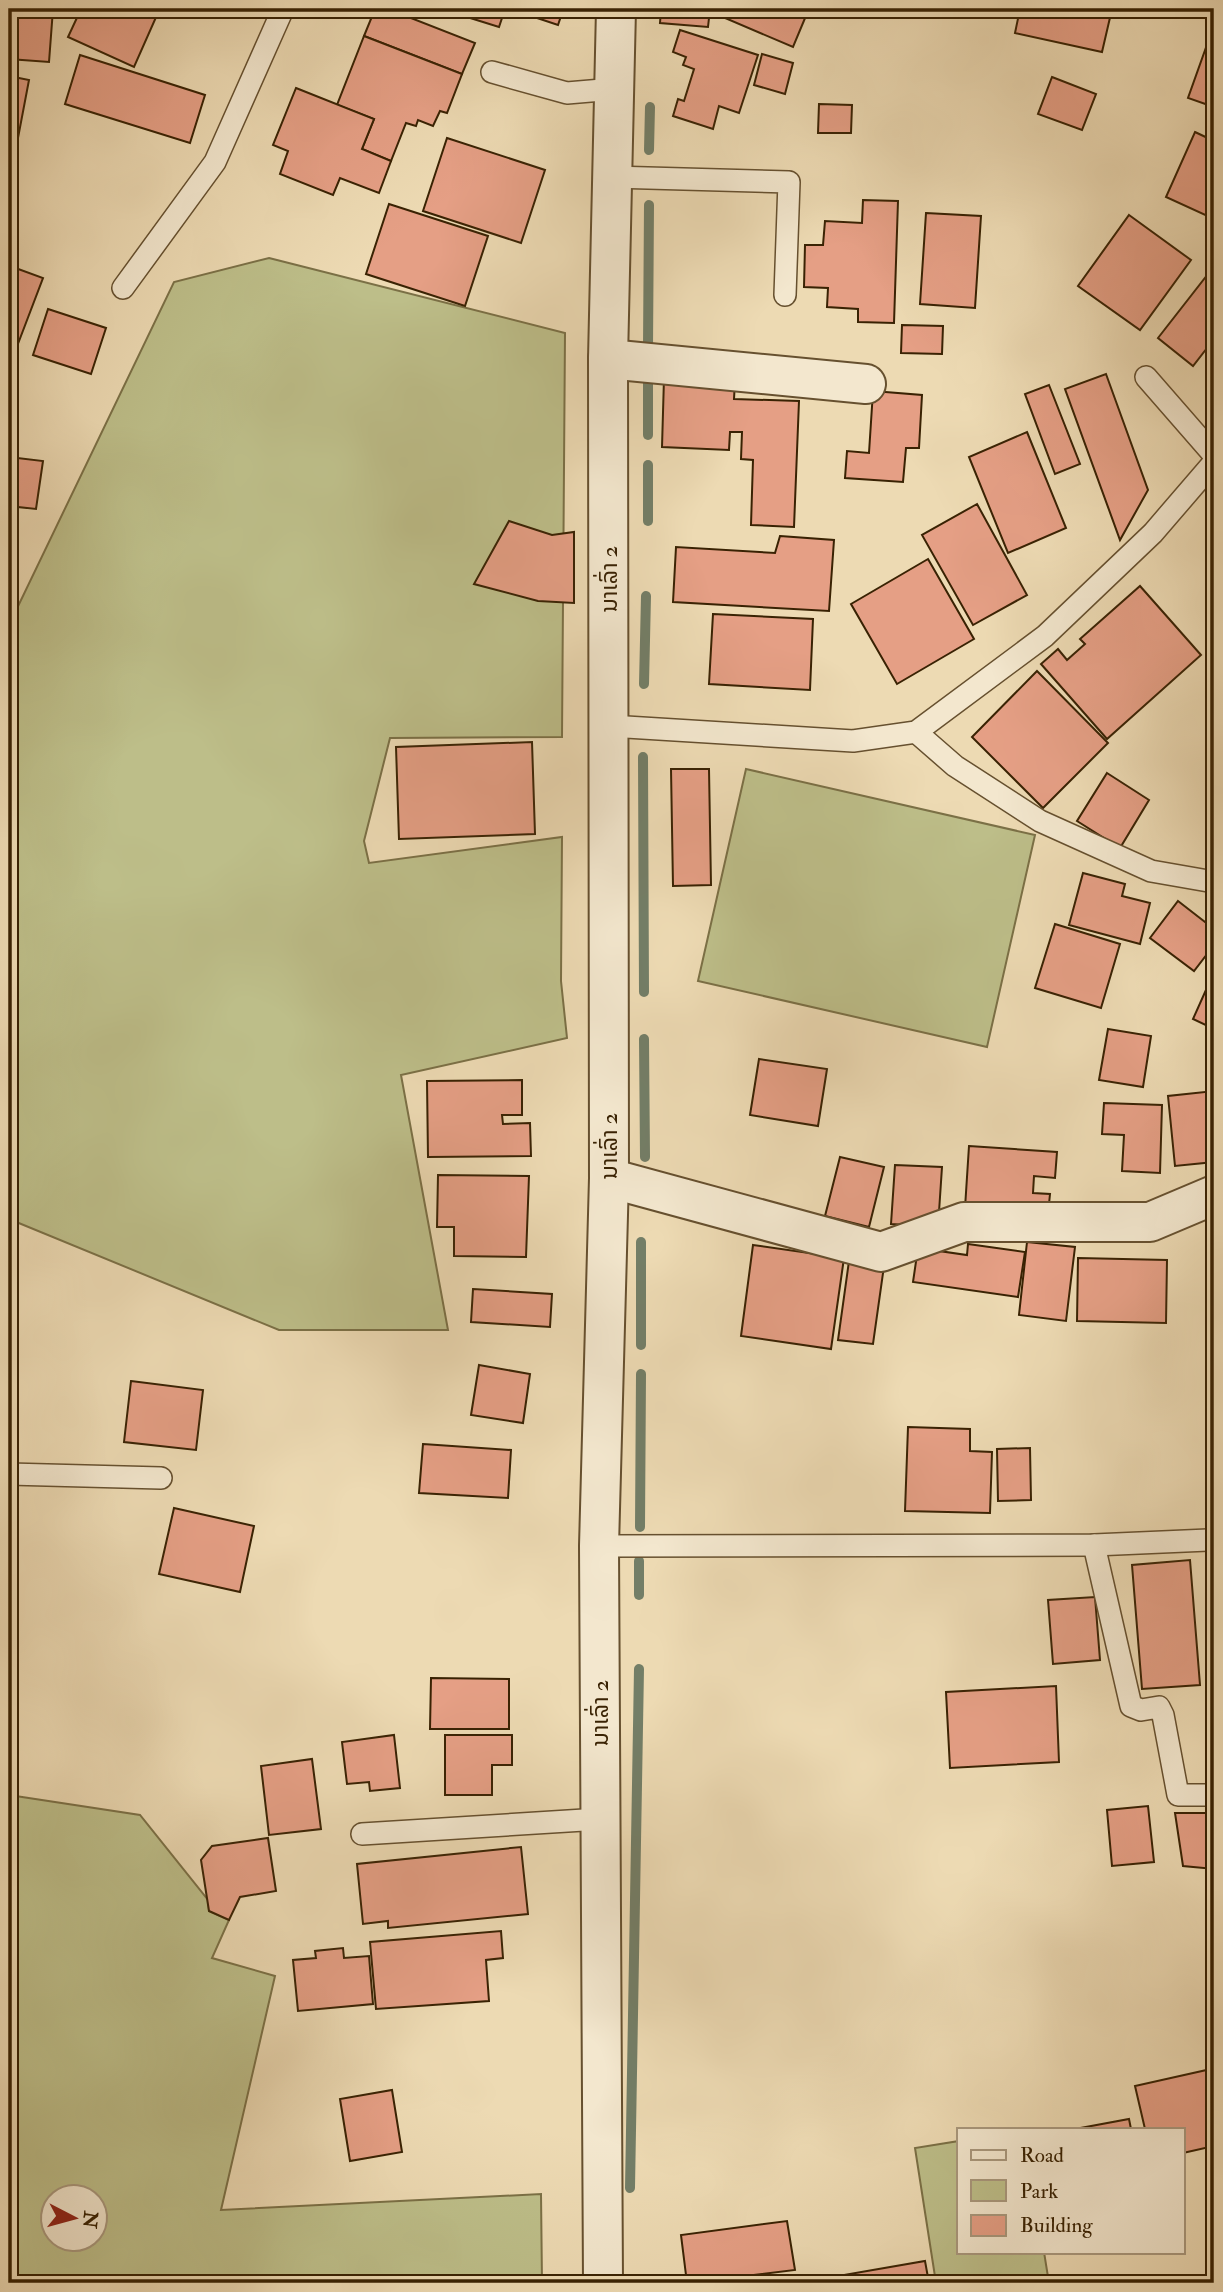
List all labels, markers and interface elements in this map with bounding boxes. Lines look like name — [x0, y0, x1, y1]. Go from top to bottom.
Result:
street label: ນາເລົ່າ 2 — [593, 546, 624, 612]
street label: ນາເລົ່າ 2 — [593, 1113, 624, 1179]
street label: ນາເລົ່າ 2 — [584, 1680, 615, 1746]
legend — [957, 2128, 1184, 2254]
text: Road — [1020, 2142, 1065, 2169]
text: Park — [1020, 2178, 1058, 2205]
north arrow — [38, 2184, 108, 2254]
text: N — [77, 2209, 103, 2230]
text: Building — [1020, 2212, 1093, 2239]

